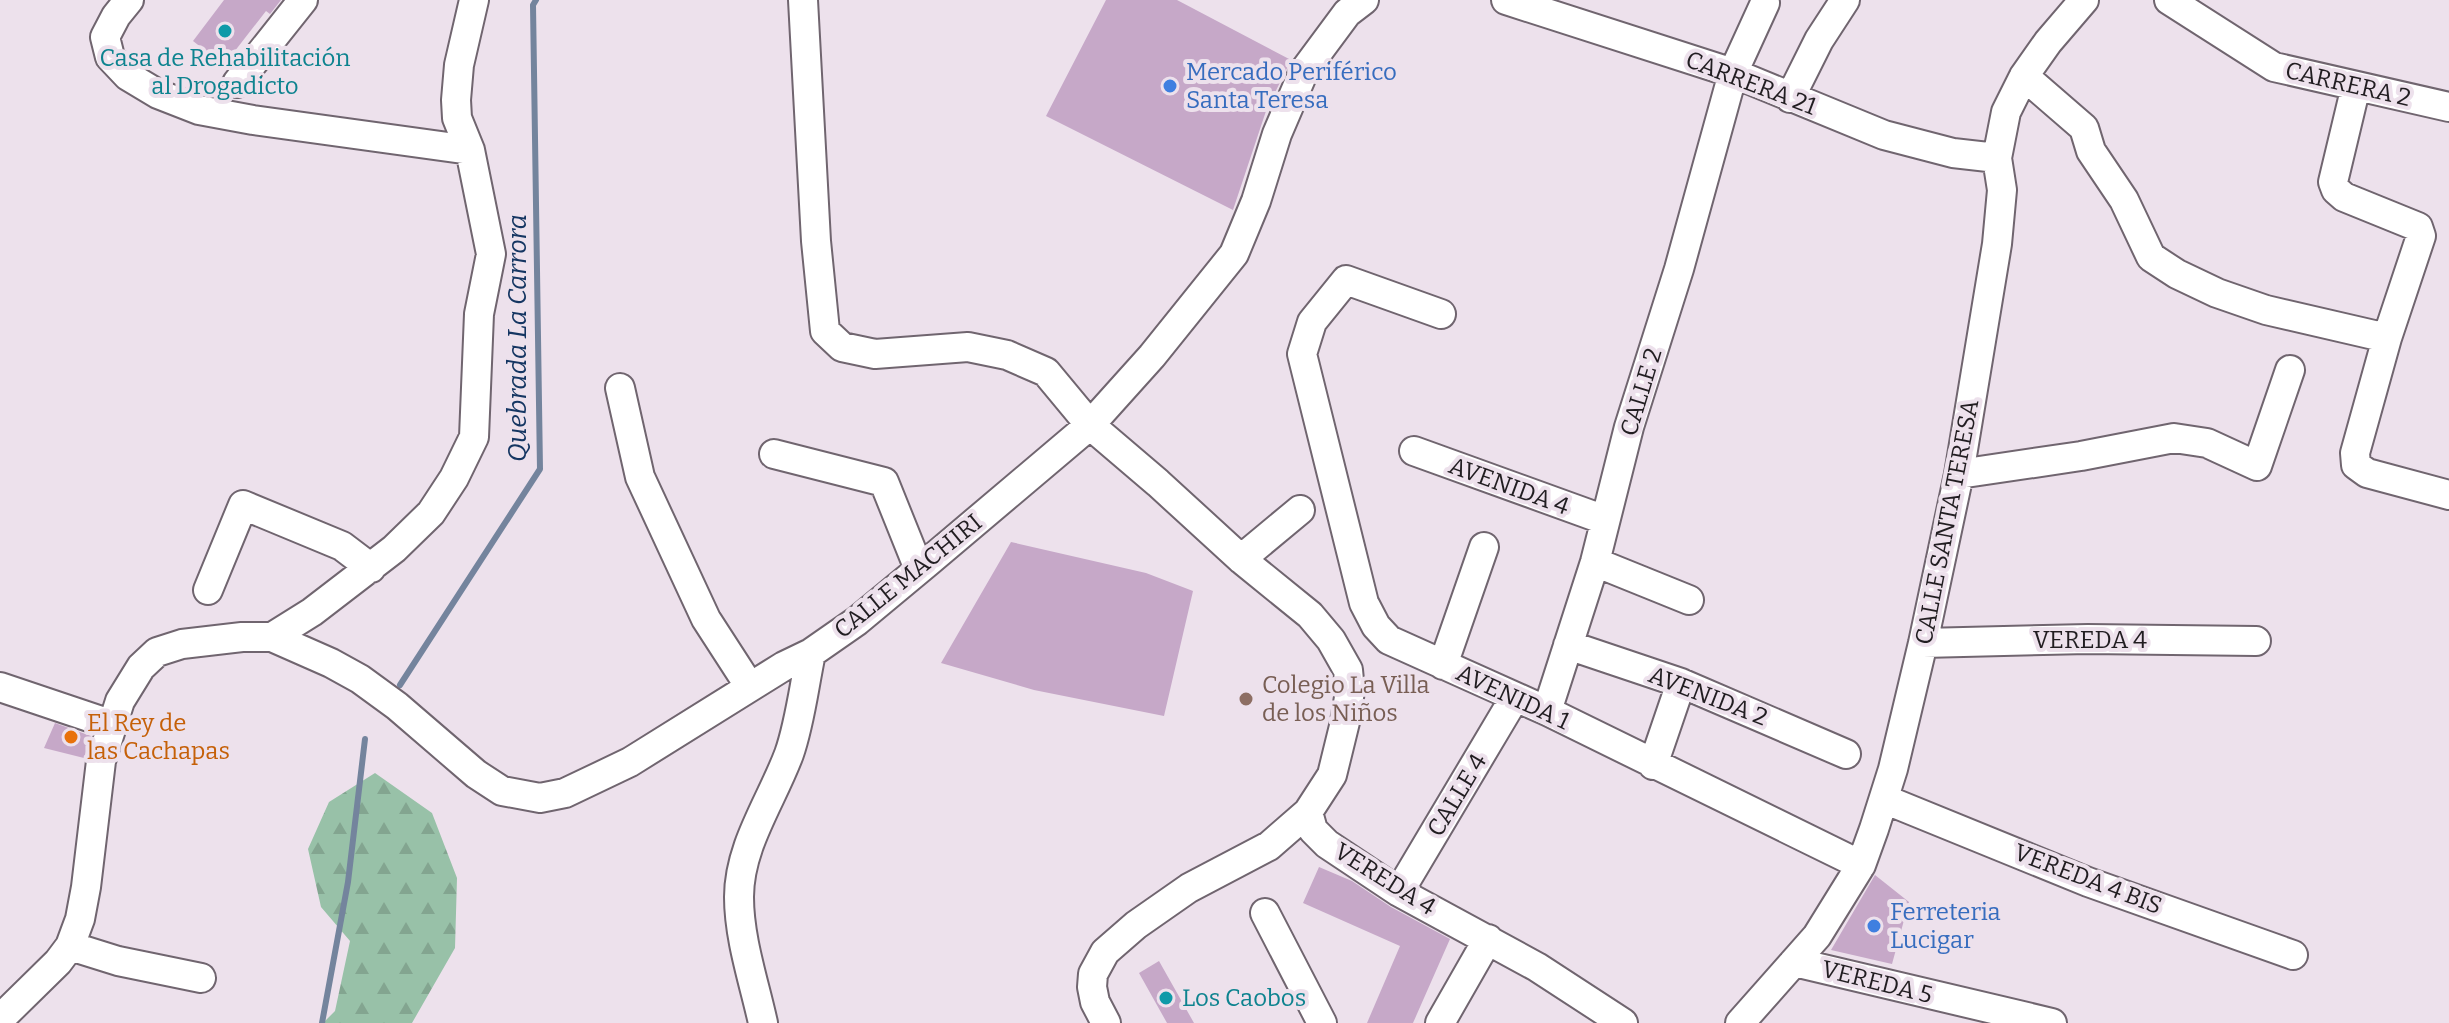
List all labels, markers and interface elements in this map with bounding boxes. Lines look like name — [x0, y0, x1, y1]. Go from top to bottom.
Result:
marker: Casa de Rehabilitación al Drogadicto — [216, 22, 234, 40]
place label: Casa de Rehabilitación al Drogadicto — [100, 44, 350, 100]
street label: CARRERA 21 — [1682, 45, 1820, 121]
street label: CARRERA 2 — [2283, 56, 2413, 112]
place label: Mercado Periférico Santa Teresa — [1186, 58, 1397, 114]
marker: Mercado Periférico Santa Teresa — [1161, 77, 1179, 95]
water label: Quebrada La Carrora — [502, 214, 533, 462]
street label: CALLE 2 — [1614, 345, 1668, 439]
street label: CALLE SANTA TERESA — [1909, 397, 1985, 647]
street label: AVENIDA 4 — [1445, 451, 1573, 521]
street label: CALLE MACHIRI — [829, 508, 987, 644]
street label: VEREDA 4 — [2033, 626, 2147, 654]
street label: AVENIDA 1 — [1452, 659, 1574, 735]
street label: AVENIDA 2 — [1645, 661, 1771, 731]
place label: Colegio La Villa de los Niños — [1262, 671, 1430, 727]
marker: Colegio La Villa de los Niños — [1237, 690, 1255, 708]
place label: El Rey de las Cachapas — [87, 709, 230, 765]
marker: El Rey de las Cachapas — [62, 728, 80, 746]
street label: CALLE 4 — [1422, 749, 1492, 841]
street label: VEREDA 4 — [1329, 837, 1441, 921]
street label: VEREDA 4 BIS — [2010, 838, 2166, 920]
place label: Ferreteria Lucigar — [1890, 898, 2001, 954]
marker: Ferreteria Lucigar — [1865, 917, 1883, 935]
street label: VEREDA 5 — [1819, 955, 1935, 1009]
place label: Los Caobos — [1182, 984, 1306, 1012]
marker: Los Caobos — [1157, 989, 1175, 1007]

